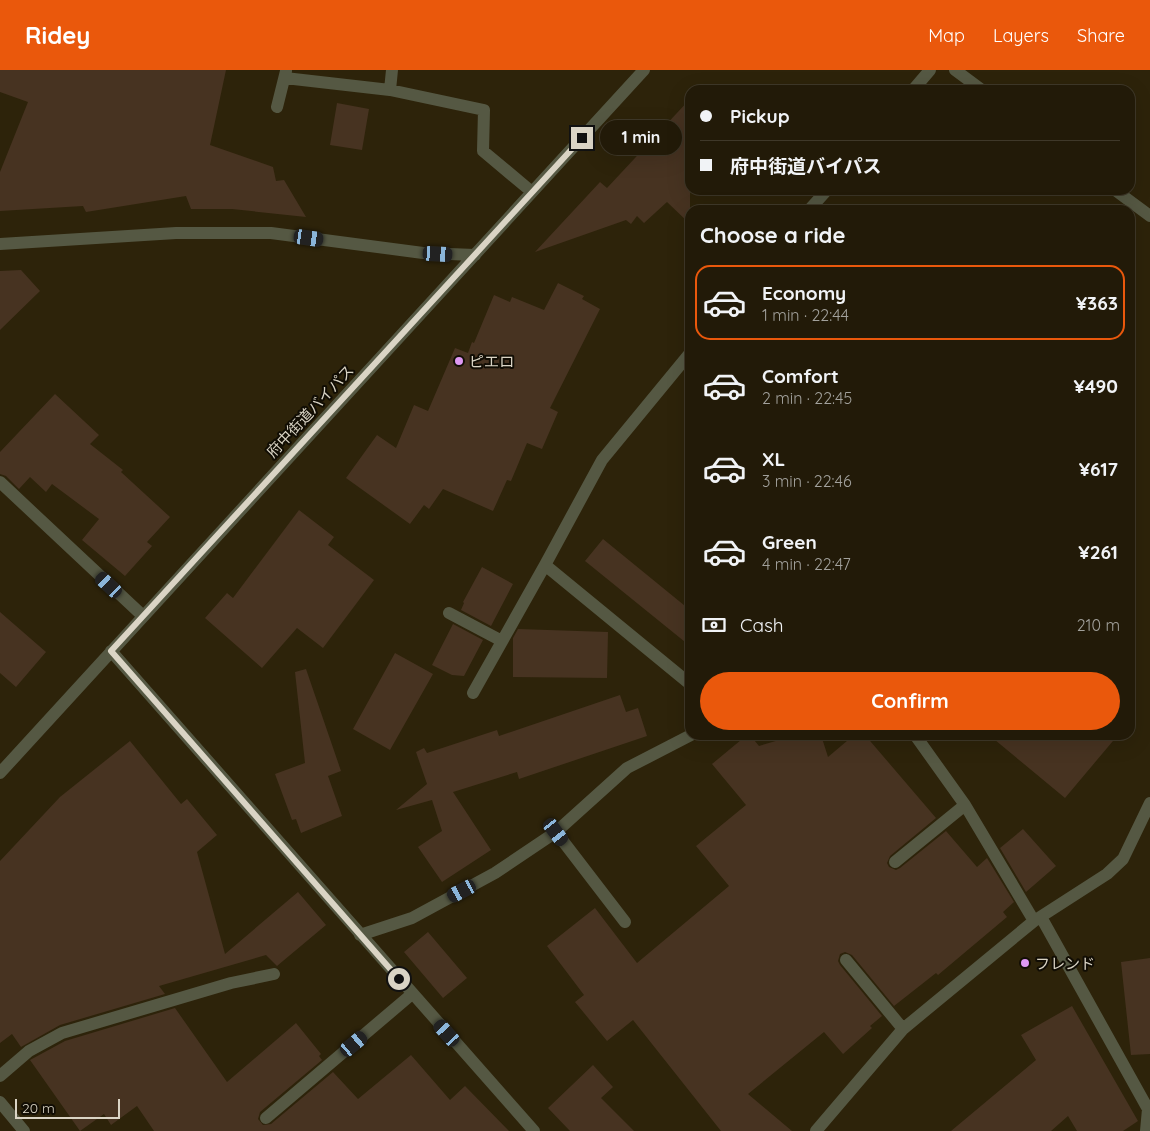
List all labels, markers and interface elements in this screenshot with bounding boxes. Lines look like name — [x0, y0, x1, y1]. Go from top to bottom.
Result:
text: Ridey — [25, 20, 90, 50]
text: Map — [928, 24, 965, 47]
text: Layers — [993, 24, 1049, 47]
text: Share — [1077, 24, 1125, 47]
text: Pickup — [730, 104, 790, 128]
callout: 1 min — [600, 120, 682, 156]
route end — [571, 127, 593, 149]
text: 1 min — [622, 127, 660, 147]
text: 府中街道バイパス — [730, 154, 882, 178]
text: Choose a ride — [700, 221, 845, 249]
car — [293, 228, 324, 248]
car — [422, 246, 453, 262]
icon: car — [702, 280, 747, 325]
text: Economy — [762, 281, 846, 305]
text: ¥363 — [1076, 291, 1118, 315]
text: 1 min · 22:44 — [762, 305, 849, 325]
place label: ピエロ — [469, 352, 514, 371]
marker: ピエロ — [453, 355, 465, 367]
street label: 府中街道バイパス — [262, 361, 358, 461]
icon: car — [702, 363, 747, 408]
text: Comfort — [762, 364, 839, 388]
text: ¥490 — [1073, 374, 1118, 398]
text: 2 min · 22:45 — [762, 388, 852, 408]
icon: car — [702, 446, 747, 491]
text: XL — [762, 447, 785, 471]
text: ¥617 — [1079, 457, 1118, 481]
text: 3 min · 22:46 — [762, 471, 852, 491]
icon: car — [702, 529, 747, 574]
text: Green — [762, 530, 817, 554]
text: ¥261 — [1078, 540, 1118, 564]
text: 4 min · 22:47 — [762, 554, 851, 574]
car — [92, 569, 125, 601]
icon: cash — [700, 611, 728, 639]
text: Cash — [740, 613, 784, 637]
text: 210 m — [1077, 615, 1120, 635]
button: Confirm — [700, 672, 1120, 730]
car — [540, 816, 571, 848]
car — [445, 877, 478, 905]
place label: フレンド — [1035, 954, 1095, 973]
marker: フレンド — [1019, 957, 1031, 969]
route start — [388, 968, 410, 990]
car — [431, 1017, 462, 1049]
car — [337, 1029, 370, 1059]
scale bar — [15, 1096, 120, 1119]
text: 20 m — [22, 1099, 55, 1117]

